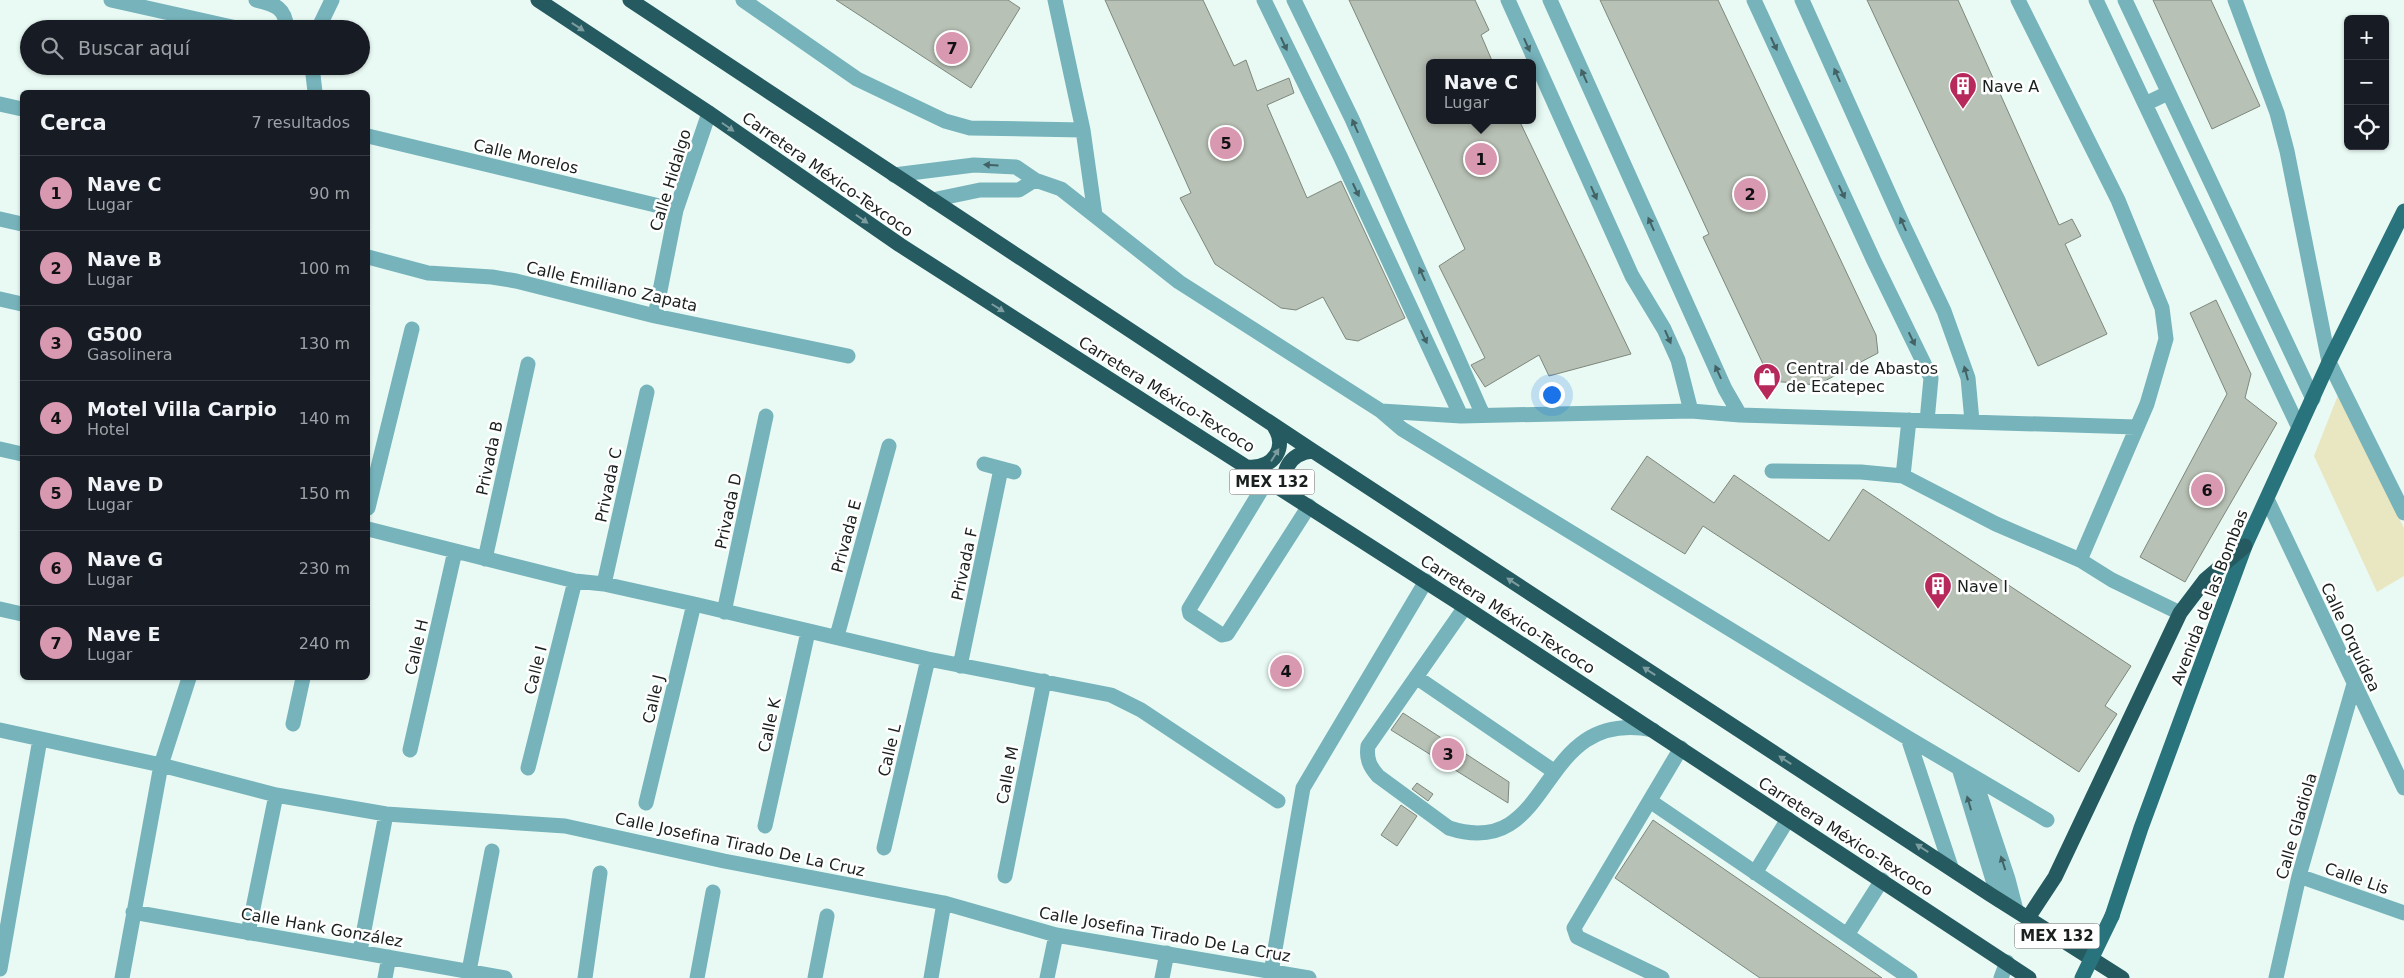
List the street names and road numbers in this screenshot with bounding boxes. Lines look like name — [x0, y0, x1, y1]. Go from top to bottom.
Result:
street label: Carretera México-Texcoco — [739, 108, 917, 241]
street label: Calle Hidalgo — [646, 127, 695, 233]
street label: Calle Morelos — [472, 135, 580, 178]
street label: Calle Emiliano Zapata — [524, 257, 700, 315]
street label: Carretera México-Texcoco — [1075, 332, 1258, 457]
street label: Privada B — [472, 419, 507, 497]
street label: Privada C — [591, 446, 626, 524]
road number: MEX 132 — [1230, 470, 1314, 494]
street label: Privada D — [711, 471, 746, 551]
street label: Privada E — [828, 498, 865, 575]
street label: Avenida de las Bombas — [2167, 507, 2252, 688]
street label: Privada F — [948, 526, 981, 602]
street label: Carretera México-Texcoco — [1417, 551, 1599, 678]
street label: Calle Orquídea — [2317, 580, 2384, 695]
street label: Calle H — [401, 617, 432, 677]
street label: Calle I — [520, 644, 551, 696]
street label: Calle J — [639, 673, 668, 725]
street label: Calle K — [754, 696, 785, 754]
street label: Calle L — [874, 722, 905, 778]
street label: Calle M — [993, 745, 1022, 806]
street label: Calle Gladiola — [2272, 771, 2321, 882]
street label: Carretera México-Texcoco — [1755, 773, 1937, 900]
street label: Calle Josefina Tirado De La Cruz — [613, 809, 867, 880]
street label: Calle Lis — [2322, 859, 2391, 898]
street label: Calle Josefina Tirado De La Cruz — [1038, 903, 1292, 966]
street label: Calle Hank González — [239, 904, 404, 951]
road number: MEX 132 — [2014, 924, 2100, 948]

